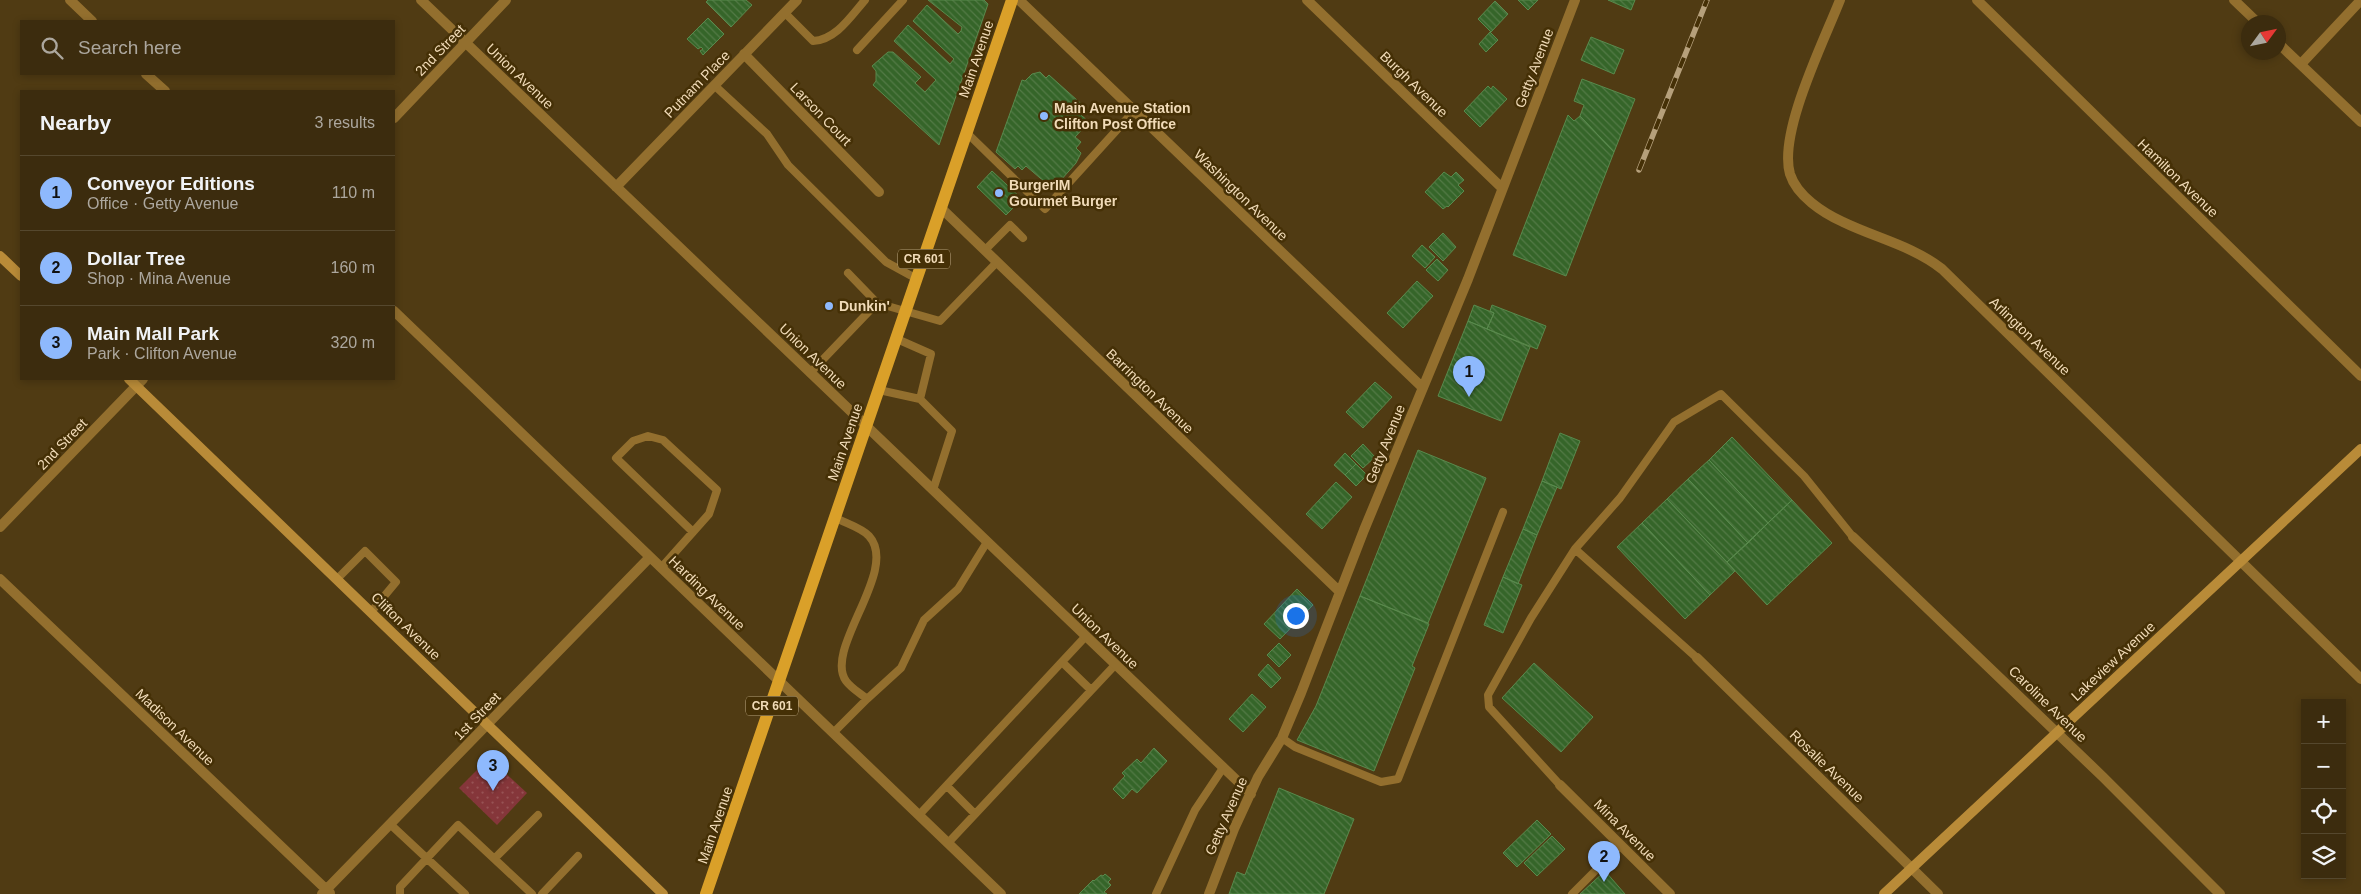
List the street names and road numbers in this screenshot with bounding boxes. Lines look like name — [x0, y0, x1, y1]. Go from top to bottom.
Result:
street label: Main Avenue — [955, 18, 997, 100]
street label: 2nd Street — [412, 21, 468, 79]
street label: Getty Avenue — [1512, 26, 1557, 110]
street label: Union Avenue — [483, 40, 557, 112]
street label: Putnam Place — [661, 47, 733, 121]
street label: Burgh Avenue — [1377, 48, 1451, 120]
street label: Larson Court — [787, 79, 855, 149]
street label: Hamilton Avenue — [2134, 136, 2222, 221]
street label: Washington Avenue — [1191, 146, 1291, 244]
road number: CR 601 — [898, 250, 950, 268]
street label: Arlington Avenue — [1986, 294, 2074, 379]
street label: Union Avenue — [776, 320, 850, 392]
street label: Barrington Avenue — [1103, 345, 1197, 437]
street label: Main Avenue — [824, 401, 866, 483]
street label: Getty Avenue — [1362, 402, 1408, 486]
street label: 2nd Street — [34, 415, 90, 473]
street label: Harding Avenue — [666, 553, 748, 633]
street label: Clifton Avenue — [368, 589, 444, 663]
street label: Union Avenue — [1068, 600, 1142, 672]
street label: Lakeview Avenue — [2068, 618, 2158, 704]
street label: Caroline Avenue — [2006, 663, 2091, 745]
street label: Madison Avenue — [132, 685, 218, 769]
street label: 1st Street — [450, 689, 504, 743]
road number: CR 601 — [746, 696, 798, 716]
street label: Rosalie Avenue — [1787, 727, 1868, 806]
street label: Getty Avenue — [1202, 774, 1250, 858]
street label: Main Avenue — [694, 784, 736, 866]
street label: Mina Avenue — [1591, 796, 1659, 864]

